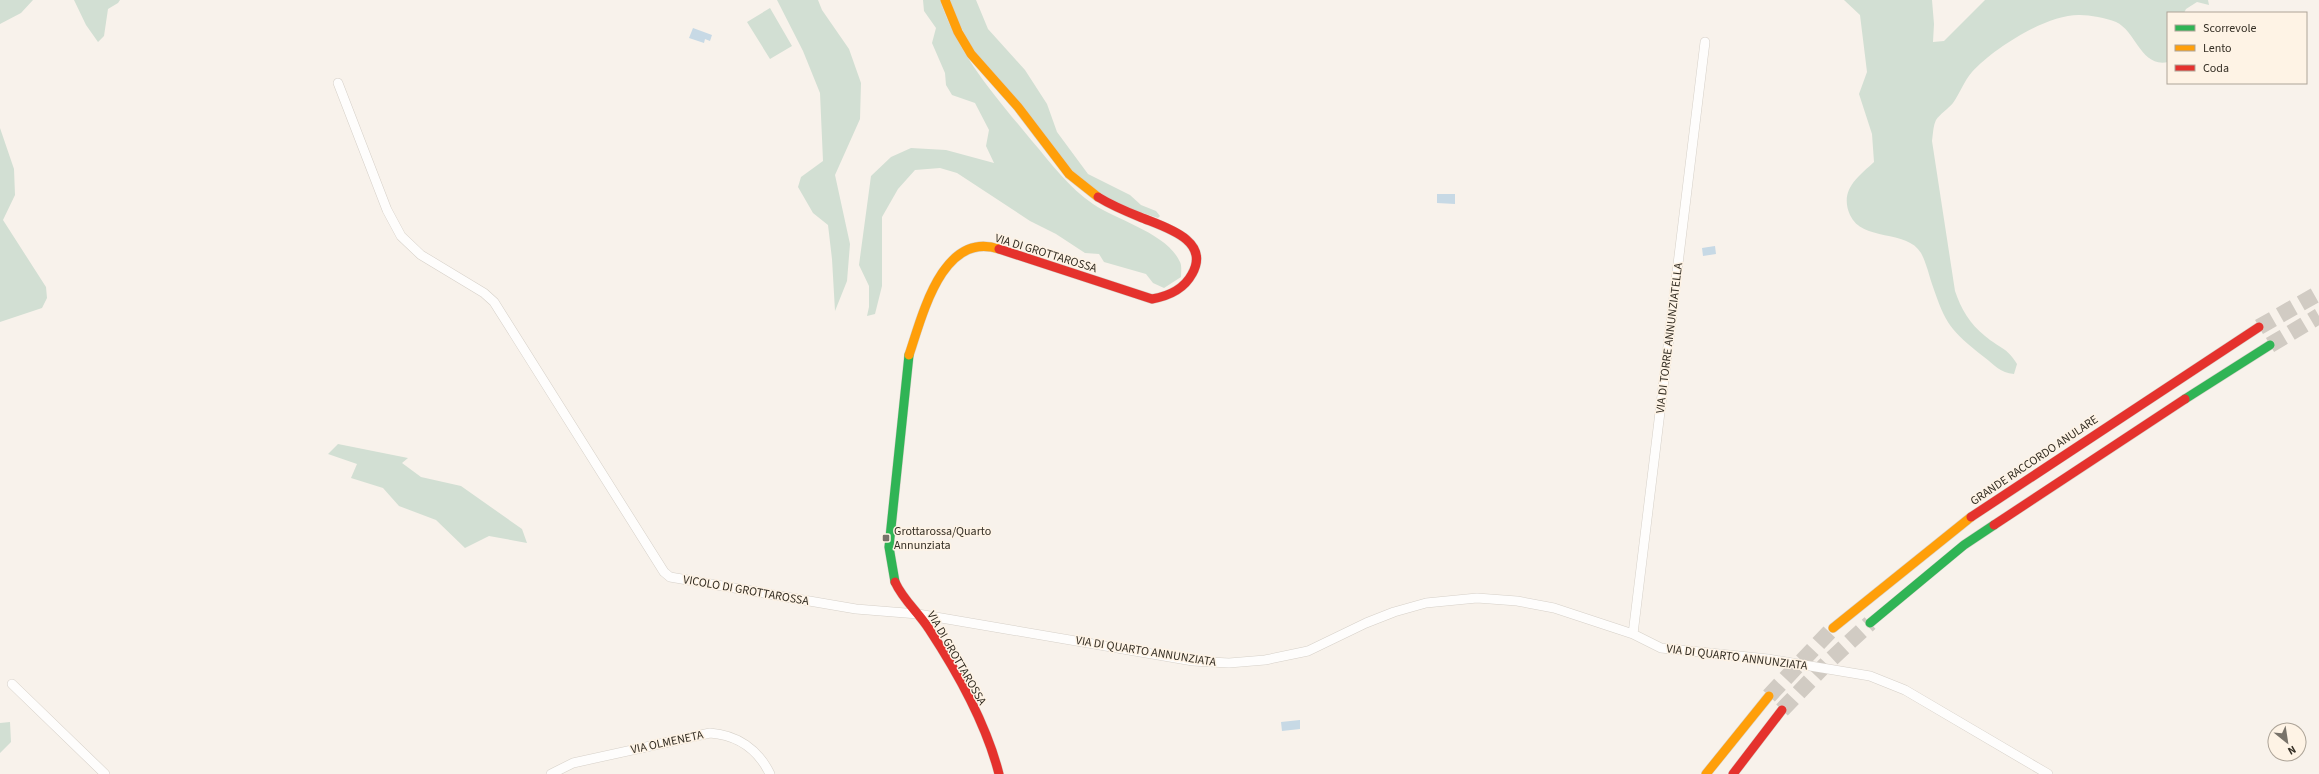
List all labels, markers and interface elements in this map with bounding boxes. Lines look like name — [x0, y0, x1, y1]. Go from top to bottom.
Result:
legend — [2167, 12, 2307, 84]
text: Scorrevole — [2203, 20, 2256, 37]
text: Lento — [2203, 40, 2232, 57]
text: Coda — [2203, 60, 2229, 77]
street label: VIA DI GROTTAROSSA — [993, 230, 1099, 277]
street label: VIA DI TORRE ANNUNZIATELLA — [1652, 261, 1687, 414]
street label: GRANDE RACCORDO ANULARE — [1967, 411, 2102, 510]
place label: Grottarossa/Quarto Annunziata — [894, 523, 991, 554]
marker: Grottarossa/Quarto Annunziata — [881, 533, 891, 543]
street label: VICOLO DI GROTTAROSSA — [682, 571, 811, 610]
street label: VIA DI GROTTAROSSA — [923, 608, 991, 709]
street label: VIA DI QUARTO ANNUNZIATA — [1075, 632, 1218, 671]
street label: VIA DI QUARTO ANNUNZIATA — [1665, 640, 1809, 675]
north arrow — [2267, 722, 2307, 762]
street label: VIA OLMENETA — [629, 726, 705, 758]
text: N — [2285, 742, 2299, 759]

